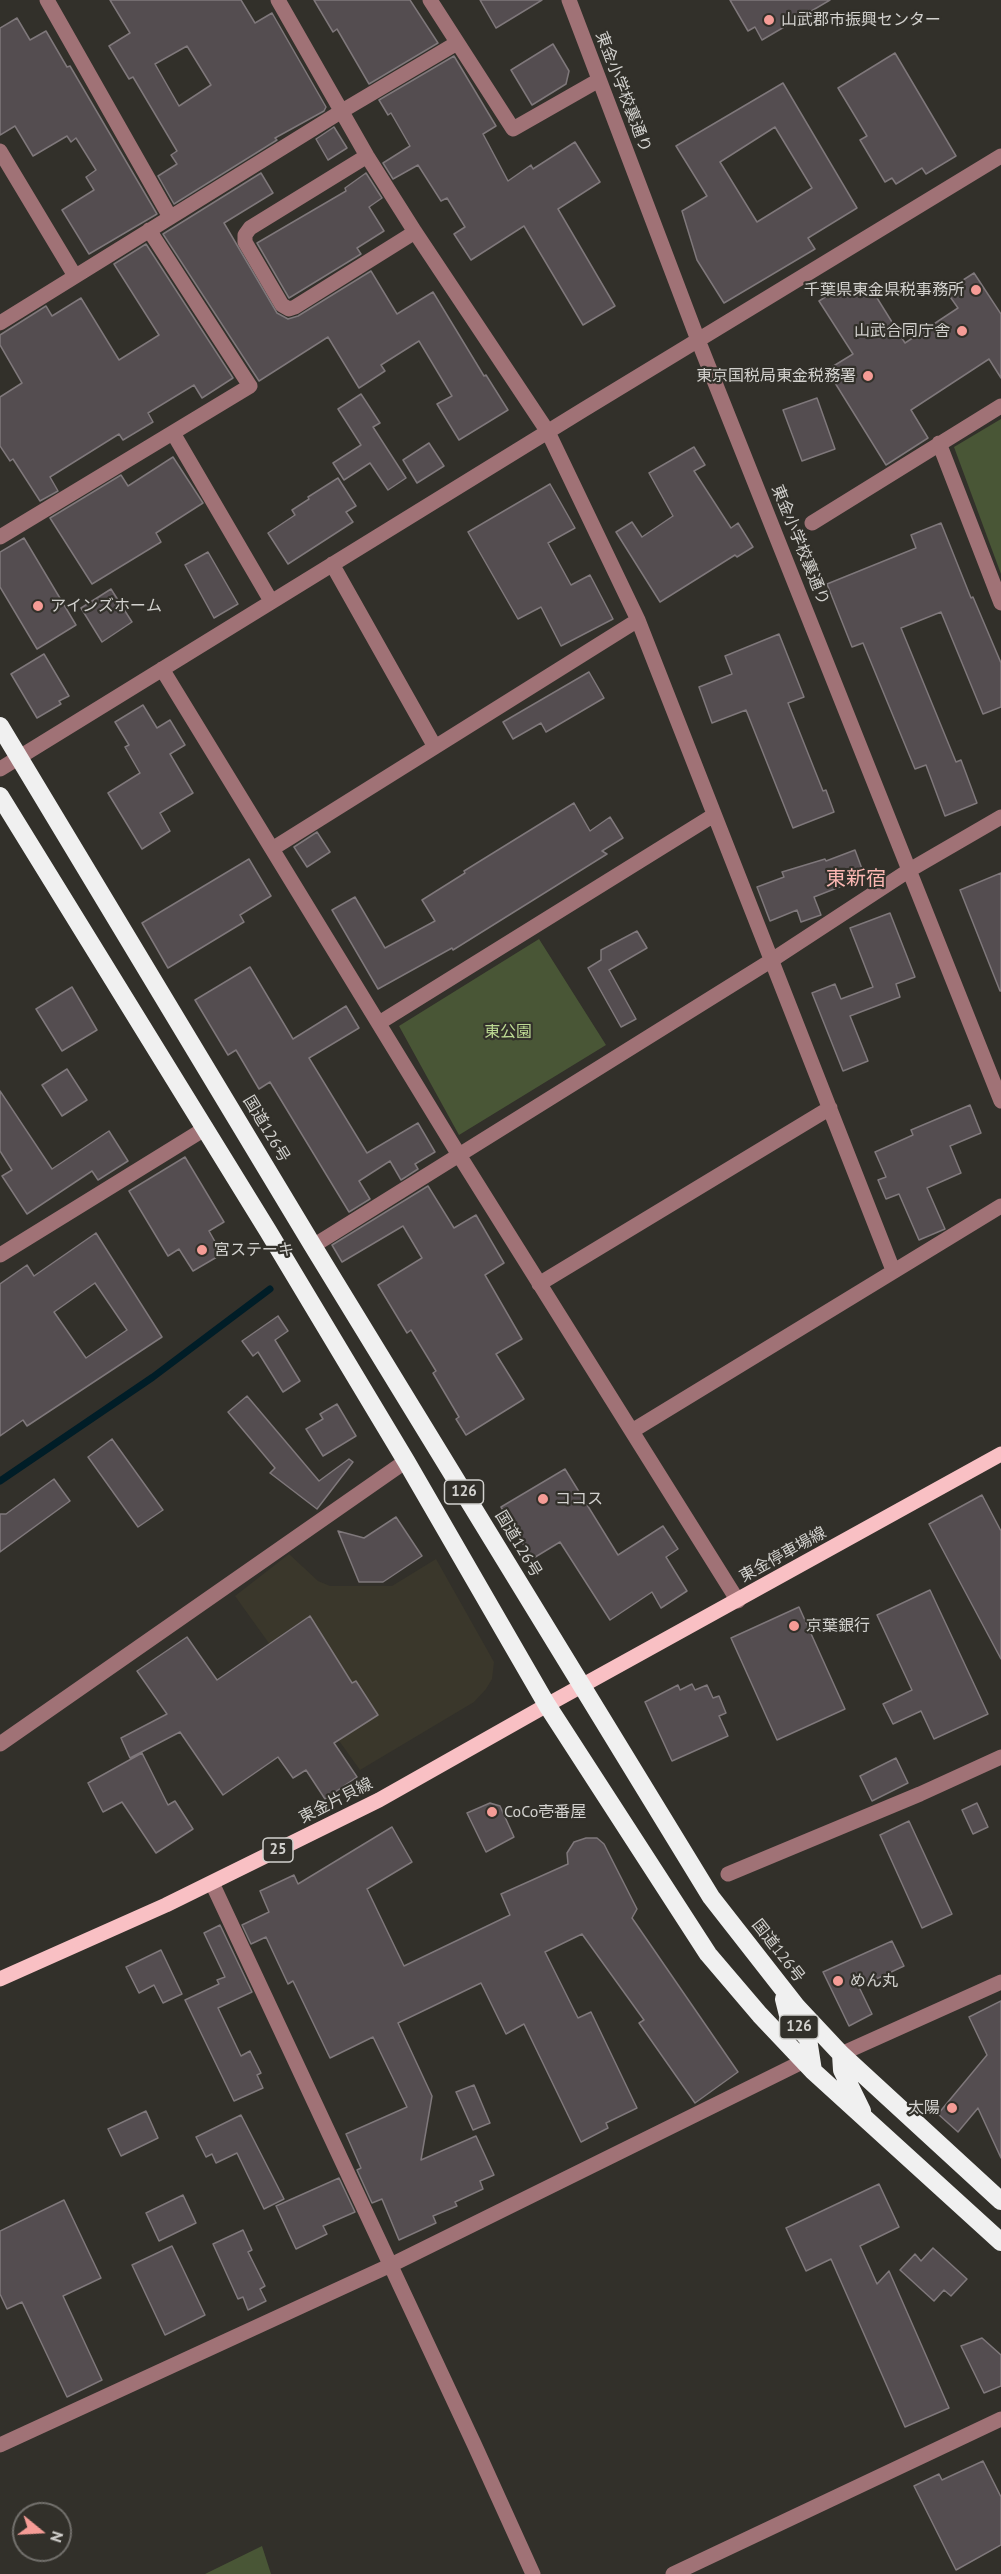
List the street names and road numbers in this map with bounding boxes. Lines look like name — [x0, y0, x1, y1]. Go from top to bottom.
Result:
street label: 東金小学校裏通り — [591, 29, 655, 155]
street label: 東金小学校裏通り — [767, 482, 833, 608]
street label: 国道126号 — [239, 1092, 293, 1166]
road number: 126 — [444, 1480, 484, 1504]
street label: 国道126号 — [491, 1507, 545, 1581]
street label: 東金停車場線 — [736, 1523, 830, 1587]
street label: 東金片貝線 — [296, 1774, 376, 1828]
road number: 25 — [263, 1838, 293, 1862]
street label: 国道126号 — [748, 1916, 808, 1986]
road number: 126 — [780, 2015, 818, 2039]

